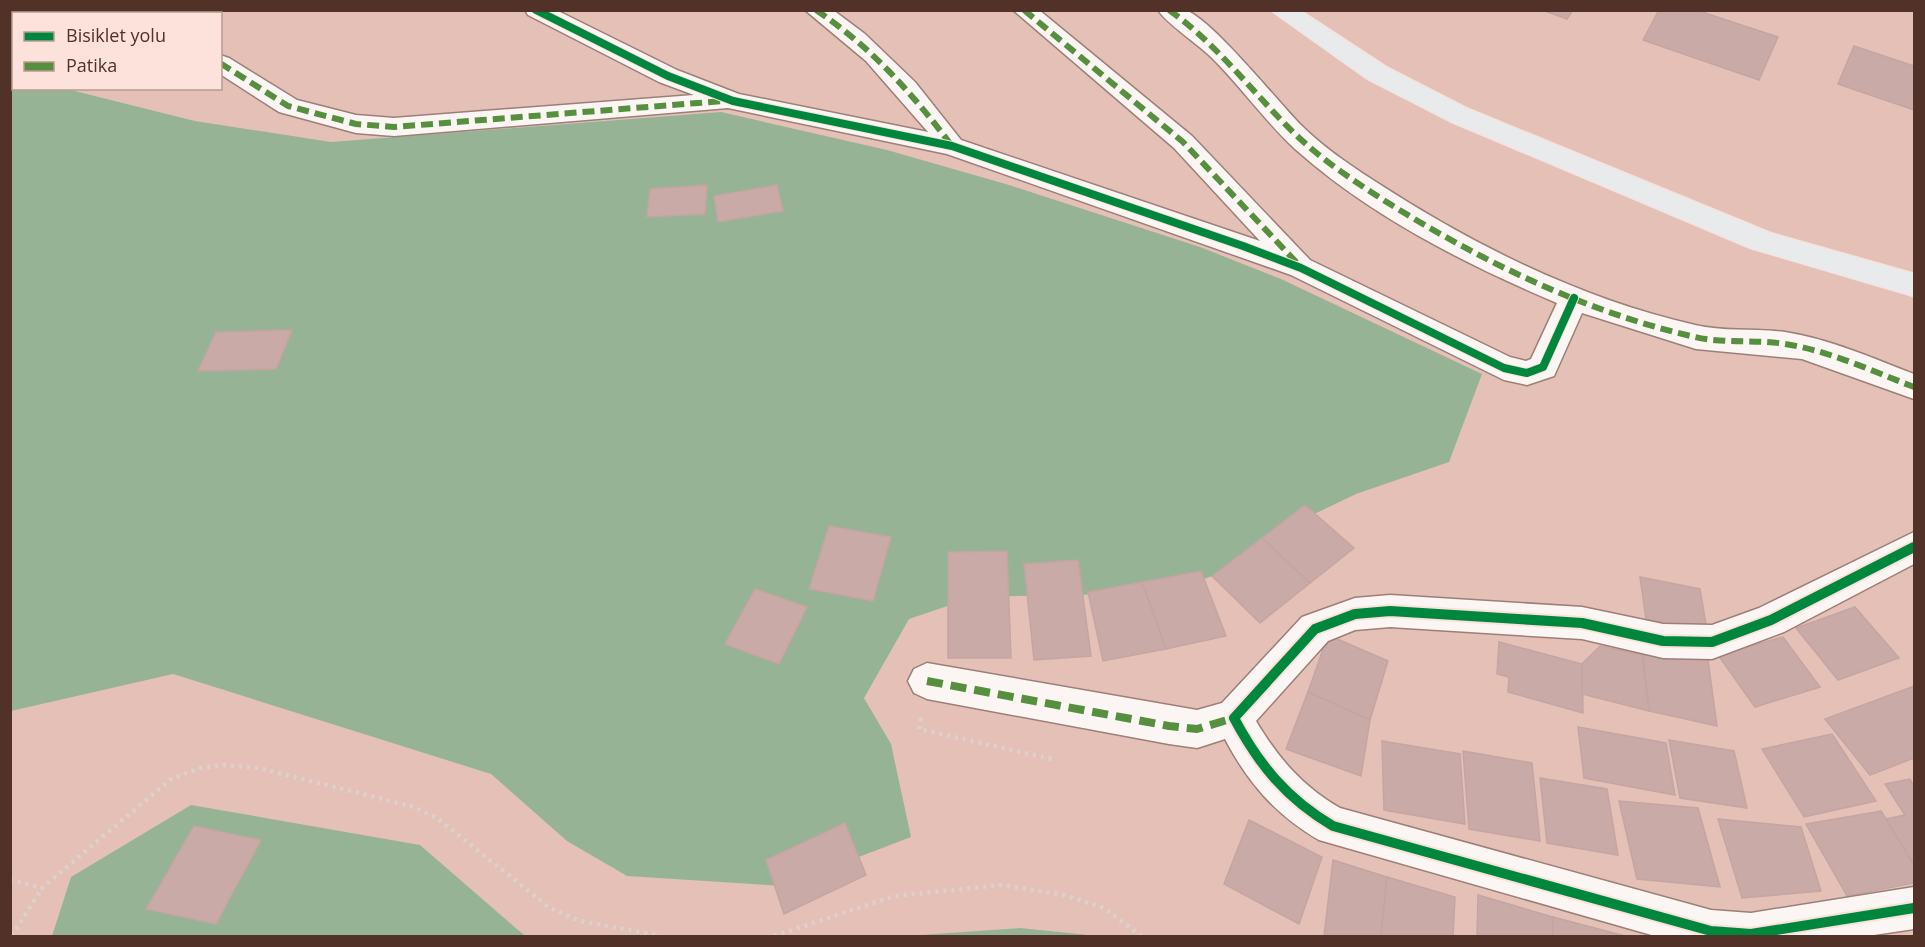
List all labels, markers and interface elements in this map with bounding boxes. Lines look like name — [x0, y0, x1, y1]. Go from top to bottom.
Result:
legend — [12, 12, 222, 90]
text: Bisiklet yolu — [66, 23, 166, 47]
text: Patika — [66, 53, 117, 77]

